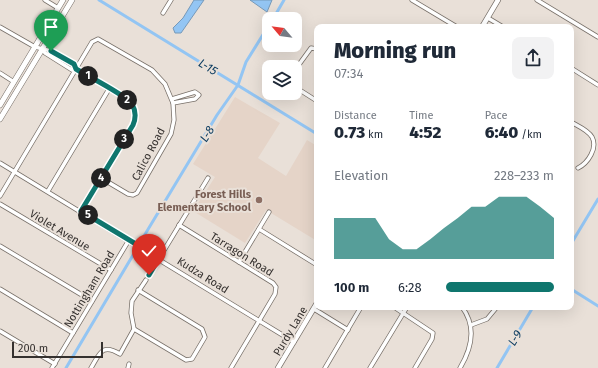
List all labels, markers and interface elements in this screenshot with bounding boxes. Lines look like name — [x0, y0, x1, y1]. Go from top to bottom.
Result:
pin — [34, 10, 68, 51]
north arrow — [262, 12, 302, 52]
map controls — [262, 12, 302, 100]
icon: arrive — [40, 16, 62, 38]
text: Morning run — [334, 37, 456, 64]
button: share — [512, 37, 554, 79]
water label: L-15 — [196, 56, 220, 78]
button: layers — [262, 60, 302, 100]
pin: 1 — [78, 66, 98, 86]
text: 07:34 — [334, 66, 363, 81]
text: 1 — [85, 69, 91, 82]
pin: 2 — [117, 90, 137, 110]
text: 2 — [124, 93, 130, 106]
text: Distance — [334, 109, 377, 122]
text: Time — [409, 109, 434, 122]
text: Pace — [485, 109, 507, 122]
text: 0.73 — [334, 122, 365, 143]
text: 4:52 — [409, 122, 441, 143]
text: 6:40 — [485, 122, 518, 143]
water label: L-8 — [197, 123, 217, 145]
street label: Calico Road — [129, 126, 168, 183]
text: km — [365, 128, 383, 141]
text: /km — [518, 128, 542, 141]
pin: 3 — [114, 129, 134, 149]
text: 3 — [121, 132, 127, 145]
pin: 4 — [91, 168, 111, 188]
text: Elevation — [334, 168, 388, 183]
text: 228–233 m — [494, 168, 554, 183]
text: 4 — [98, 171, 104, 184]
place label: Forest Hills Elementary School — [157, 188, 252, 214]
marker: Forest Hills Elementary School — [254, 195, 264, 205]
pin: 5 — [78, 205, 98, 225]
street label: Violet Avenue — [27, 207, 92, 254]
text: 5 — [85, 208, 91, 221]
street label: Tarragon Road — [208, 230, 276, 279]
pin — [132, 234, 166, 275]
icon: check — [138, 240, 160, 262]
street label: Nottingham Road — [61, 248, 117, 330]
street label: Kudza Road — [175, 254, 231, 296]
text: 100 m — [334, 280, 369, 295]
text: 6:28 — [398, 280, 422, 295]
street label: Purdy Lane — [271, 304, 310, 358]
water label: L-9 — [505, 328, 525, 348]
scale bar — [12, 340, 103, 359]
text: 200 m — [18, 342, 48, 355]

